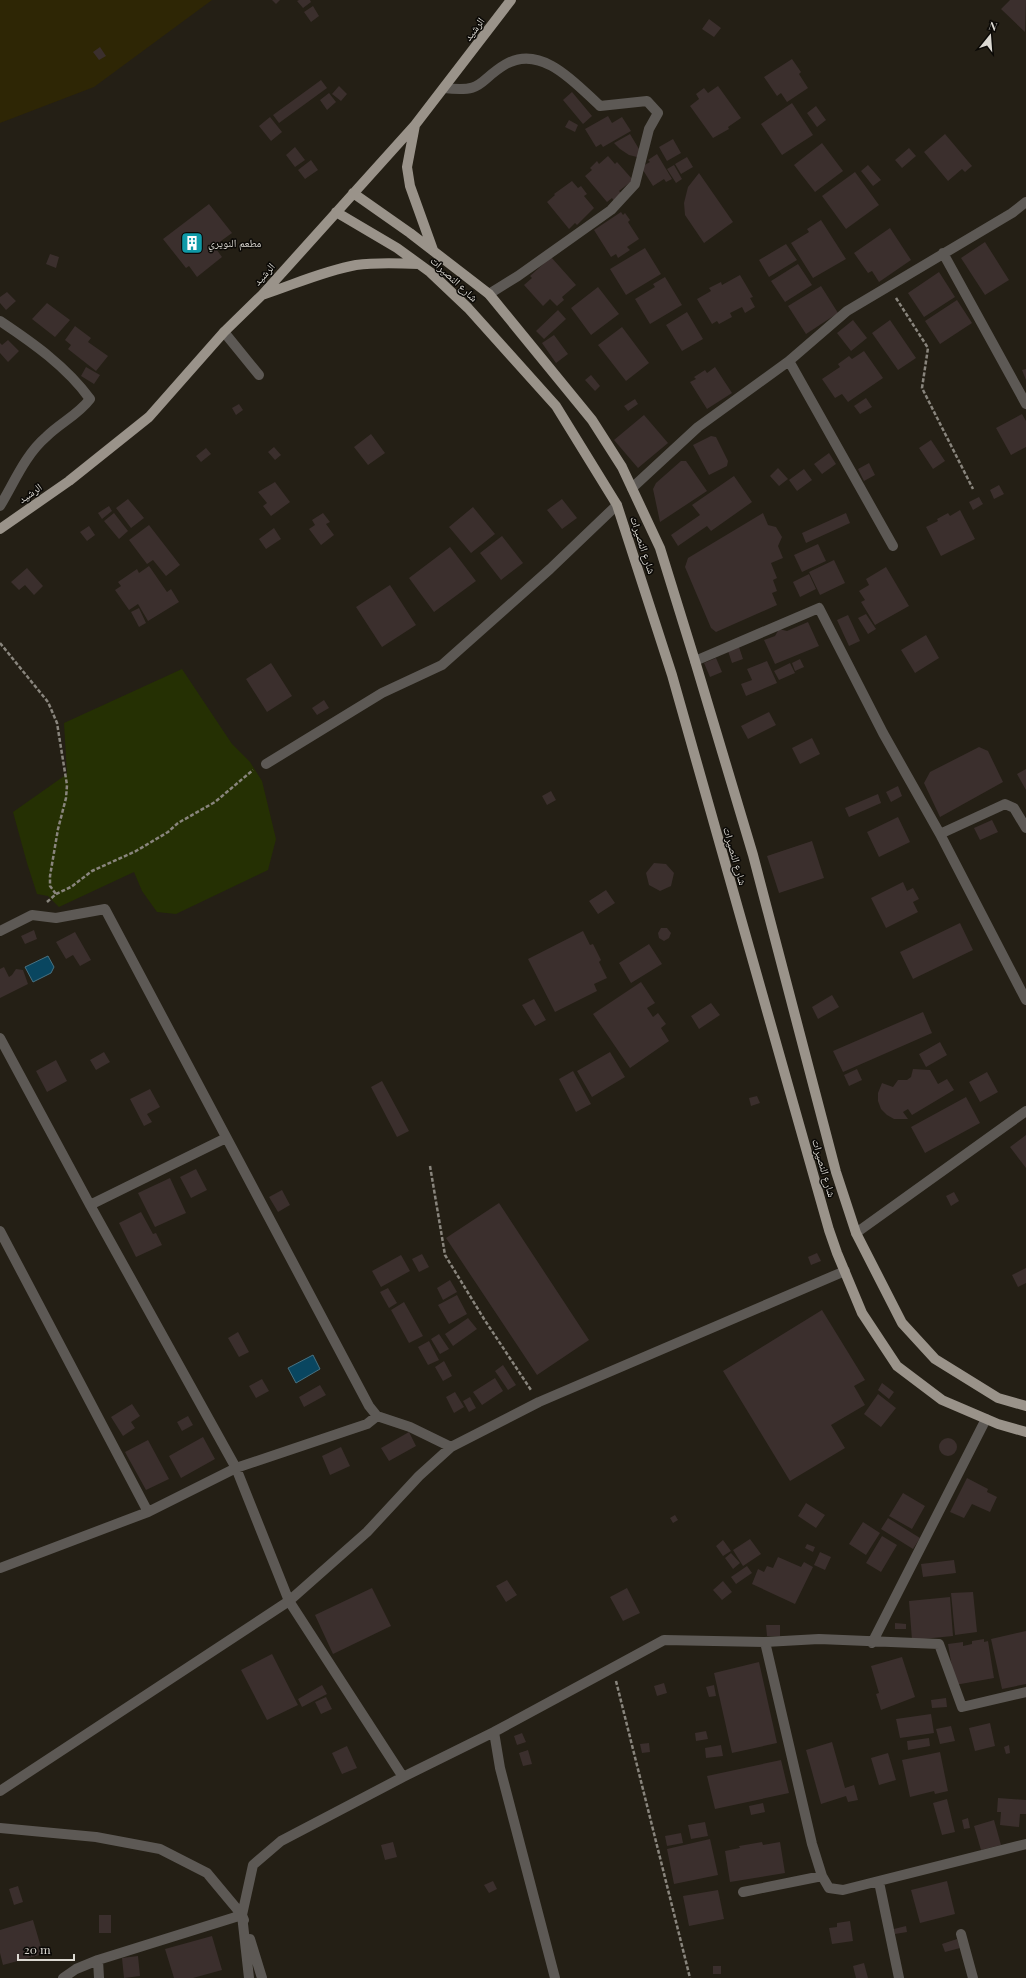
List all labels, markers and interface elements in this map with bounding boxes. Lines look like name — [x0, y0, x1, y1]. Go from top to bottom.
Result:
street label: الرشيد — [460, 14, 487, 44]
north arrow — [970, 16, 1010, 56]
text: N — [987, 18, 999, 34]
building icon: مطعم النويري — [179, 230, 205, 256]
place label: مطعم النويري — [208, 235, 261, 252]
street label: شارع النصيرات — [427, 253, 481, 305]
street label: الرشيد — [249, 259, 278, 288]
street label: الرشيد — [15, 479, 45, 506]
street label: شارع النصيرات — [627, 514, 660, 576]
street label: شارع النصيرات — [720, 825, 751, 887]
street label: شارع النصيرات — [809, 1137, 840, 1199]
scale bar — [18, 1936, 74, 1962]
text: 20 m — [24, 1941, 51, 1957]

